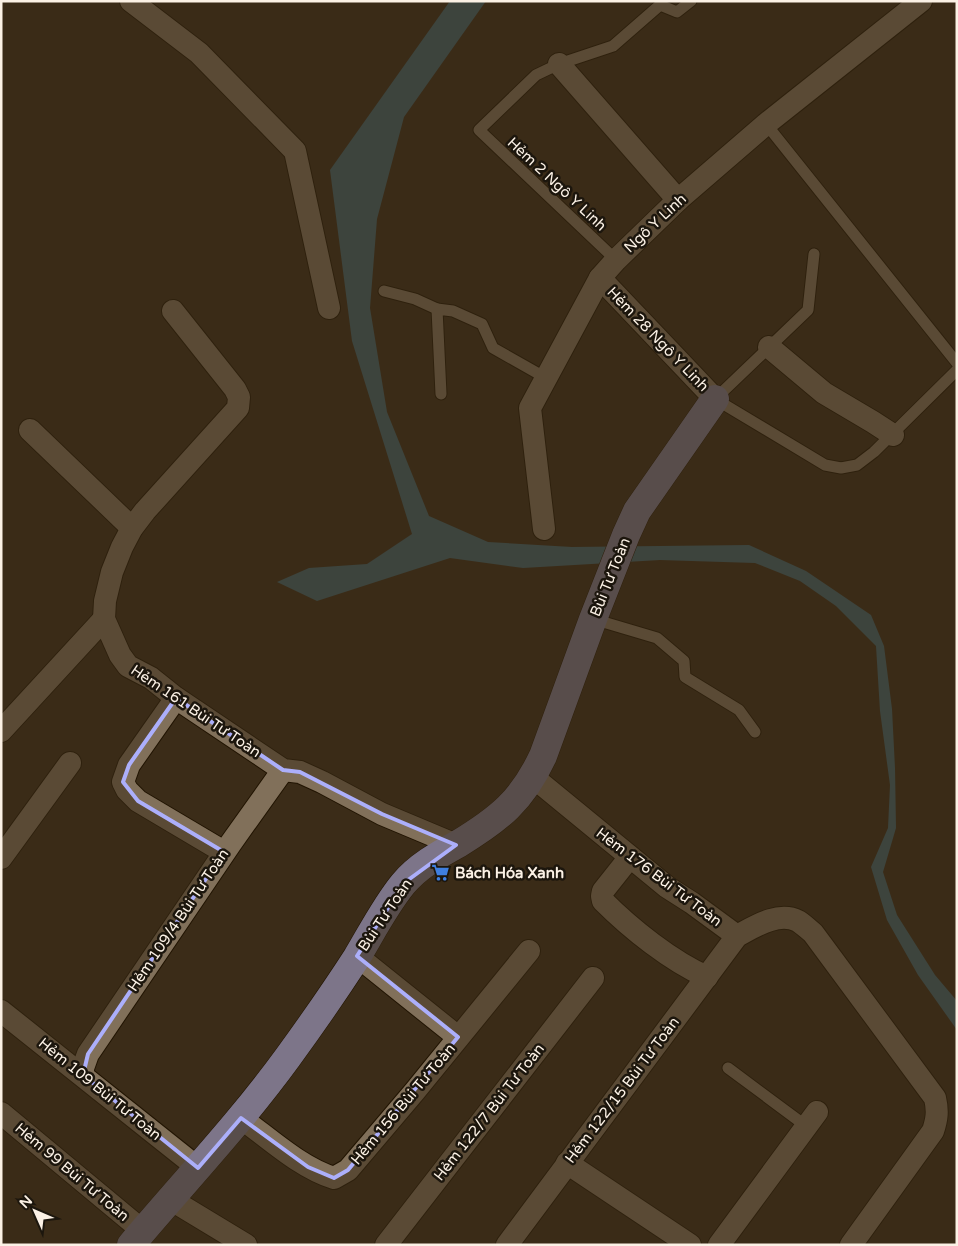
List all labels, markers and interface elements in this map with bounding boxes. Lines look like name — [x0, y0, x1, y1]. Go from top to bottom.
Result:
street label: Hẻm 2 Ngô Y Linh — [504, 133, 610, 235]
street label: Ngô Y Linh — [620, 190, 690, 256]
street label: Hẻm 28 Ngô Y Linh — [603, 283, 713, 395]
street label: Bùi Tư Toàn — [586, 535, 634, 619]
street label: Hẻm 161 Bùi Tư Toàn — [128, 661, 264, 761]
street label: Hẻm 176 Bùi Tư Toàn — [593, 824, 725, 930]
street label: Hẻm 109/4 Bùi Tư Toàn — [124, 845, 232, 995]
supermarket icon: Bách Hóa Xanh — [431, 863, 451, 883]
place label: Bách Hóa Xanh — [455, 864, 564, 882]
street label: Bùi Tư Toàn — [354, 875, 416, 955]
street label: Hẻm 122/15 Bùi Tư Toàn — [561, 1013, 683, 1167]
street label: Hẻm 109 Bùi Tư Toàn — [35, 1034, 165, 1144]
street label: Hẻm 156 Bùi Tư Toàn — [347, 1040, 459, 1168]
street label: Hẻm 122/7 Bùi Tư Toàn — [430, 1040, 548, 1184]
street label: Hẻm 99 Bùi Tư Toàn — [11, 1119, 133, 1225]
north arrow — [10, 1186, 60, 1236]
text: N — [16, 1192, 36, 1212]

